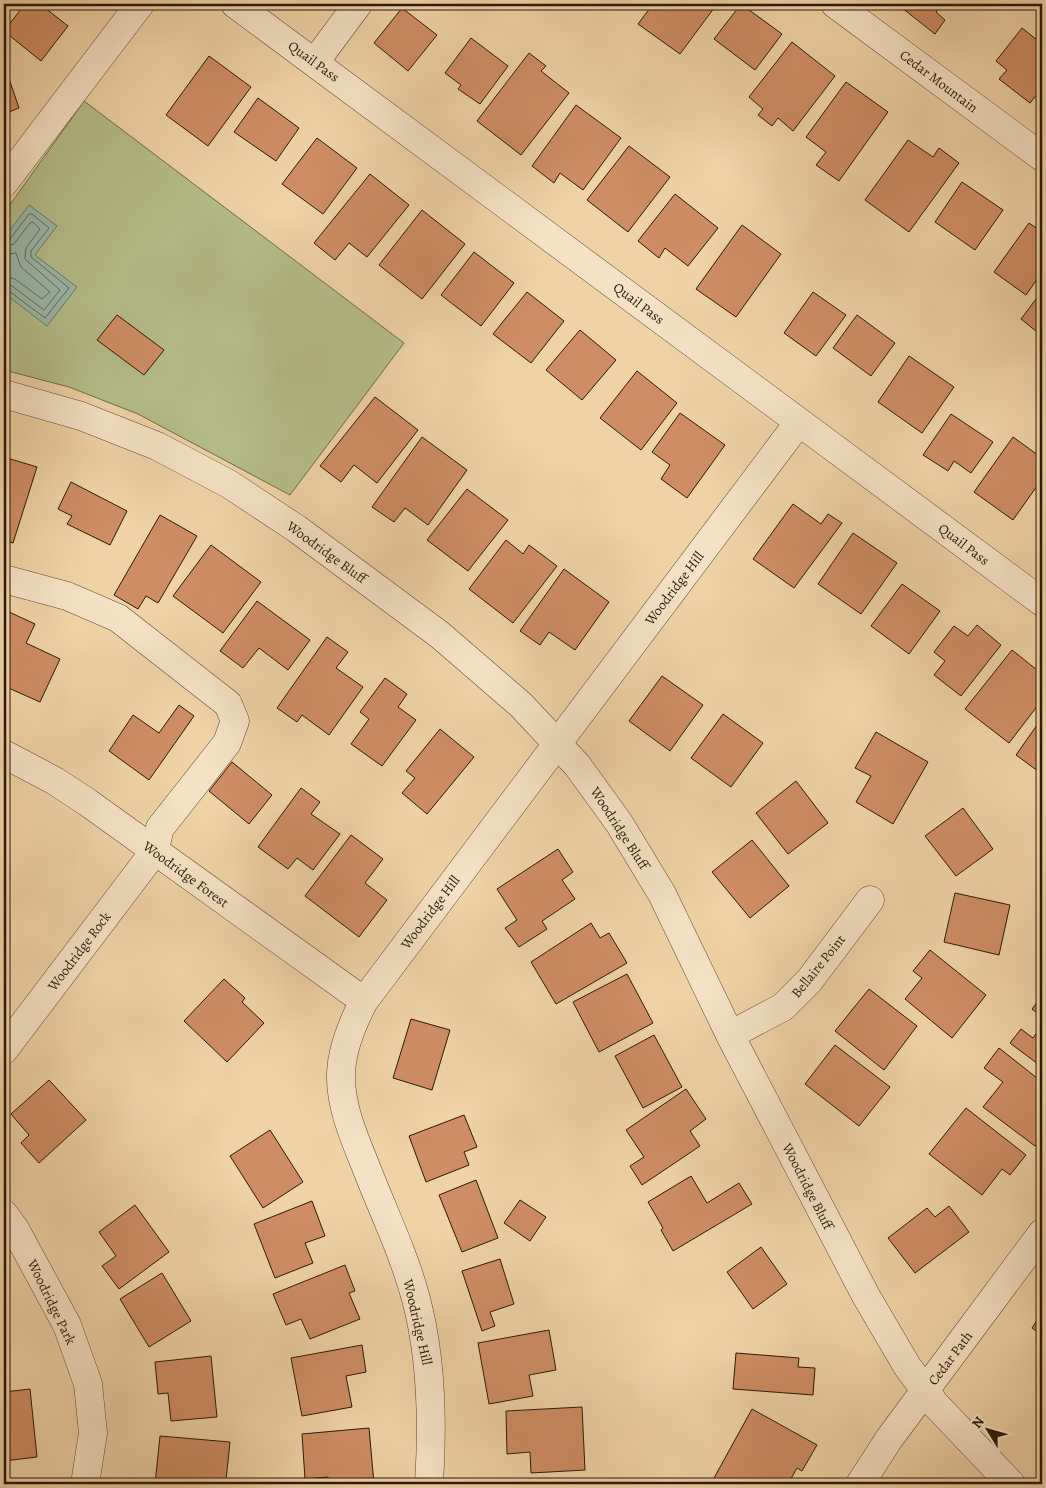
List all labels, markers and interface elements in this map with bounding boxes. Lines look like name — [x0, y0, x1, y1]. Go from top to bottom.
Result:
street label: Quail Pass — [284, 36, 343, 86]
street label: Cedar Mountain — [896, 46, 982, 117]
street label: Quail Pass — [609, 278, 668, 329]
street label: Woodridge Bluff — [282, 516, 372, 589]
street label: Quail Pass — [934, 519, 993, 570]
street label: Woodridge Hill — [640, 547, 709, 630]
street label: Woodridge Bluff — [585, 783, 655, 875]
street label: Woodridge Forest — [138, 836, 233, 912]
street label: Woodridge Hill — [396, 871, 465, 954]
street label: Woodridge Rock — [43, 908, 115, 995]
street label: Bellaire Point — [787, 930, 850, 1002]
street label: Woodridge Bluff — [777, 1139, 839, 1235]
street label: Woodridge Park — [22, 1256, 80, 1348]
street label: Woodridge Hill — [398, 1276, 437, 1367]
street label: Cedar Path — [924, 1327, 977, 1389]
north arrow — [964, 1406, 1014, 1456]
text: N — [967, 1413, 989, 1432]

